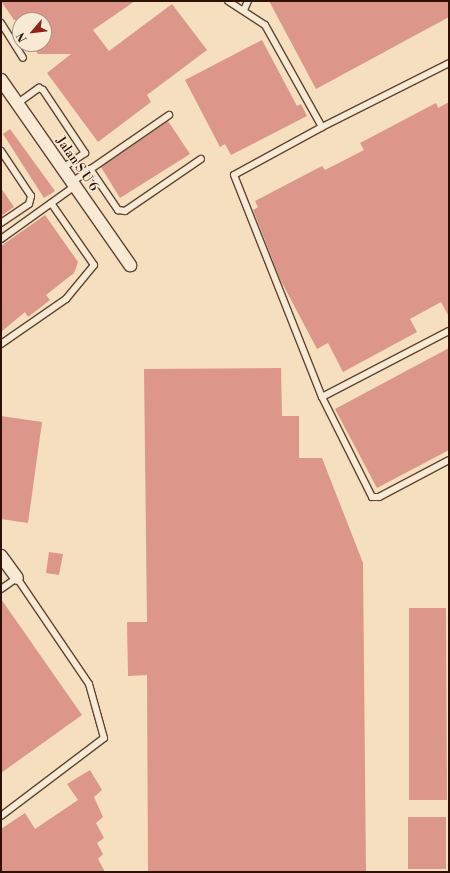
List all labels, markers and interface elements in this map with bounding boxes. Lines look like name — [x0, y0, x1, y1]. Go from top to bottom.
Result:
north arrow — [12, 12, 52, 52]
text: N — [14, 30, 31, 44]
street label: Jalan S U 6 — [52, 134, 102, 194]

